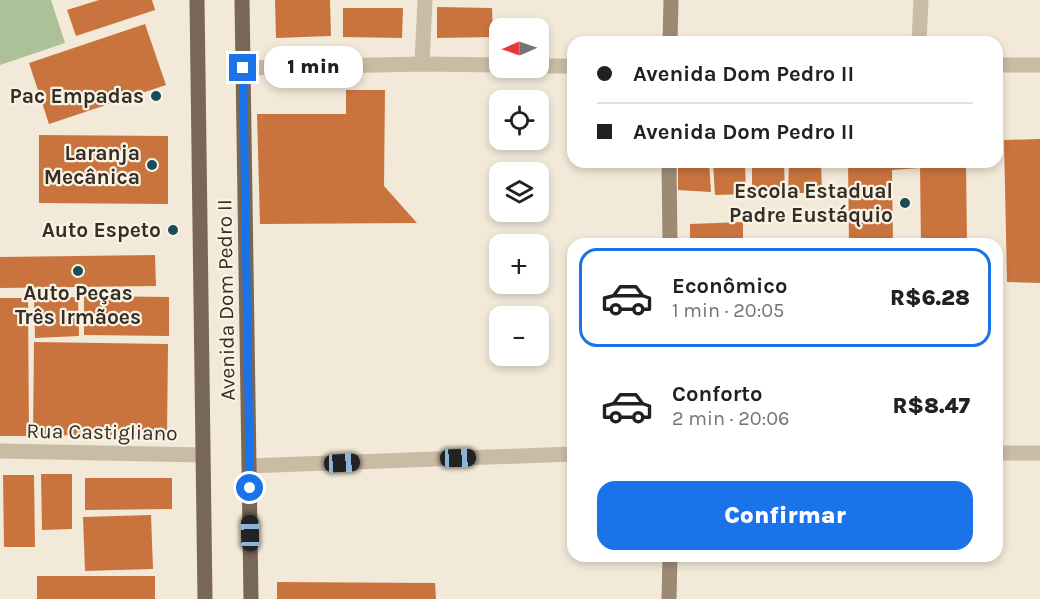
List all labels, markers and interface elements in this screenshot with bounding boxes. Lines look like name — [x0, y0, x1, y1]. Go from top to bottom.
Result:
north arrow — [489, 18, 549, 78]
map controls — [489, 18, 549, 366]
callout: 1 min — [264, 47, 363, 89]
route end — [229, 54, 256, 81]
text: 1 min — [287, 55, 340, 78]
text: Avenida Dom Pedro II — [633, 61, 854, 87]
place label: Pac Empadas — [9, 84, 144, 108]
marker: Pac Empadas — [149, 89, 163, 103]
button: locate — [489, 90, 549, 150]
text: Avenida Dom Pedro II — [633, 119, 854, 145]
place label: Laranja Mecânica — [44, 141, 140, 189]
marker: Laranja Mecânica — [145, 158, 159, 172]
button: layers — [489, 162, 549, 222]
place label: Escola Estadual Padre Eustáquio — [729, 179, 893, 228]
marker: Escola Estadual Padre Eustáquio — [898, 196, 912, 210]
street label: Avenida Dom Pedro II — [212, 199, 240, 401]
place label: Auto Espeto — [42, 218, 161, 242]
marker: Auto Espeto — [166, 223, 180, 237]
button: + — [489, 234, 549, 294]
marker: Auto Peças Três Irmãoes — [71, 264, 85, 278]
icon: car — [600, 271, 654, 325]
text: Econômico — [672, 273, 787, 299]
place label: Auto Peças Três Irmãoes — [15, 281, 141, 329]
text: R$6.28 — [890, 285, 970, 311]
text: 1 min · 20:05 — [672, 299, 784, 322]
button: − — [489, 306, 549, 366]
icon: car — [600, 379, 654, 433]
text: Conforto — [672, 381, 762, 407]
text: R$8.47 — [893, 393, 970, 419]
text: 2 min · 20:06 — [672, 407, 790, 430]
street label: Rua Castigliano — [26, 419, 178, 445]
car — [440, 448, 476, 468]
car — [324, 453, 360, 473]
route start — [236, 474, 263, 501]
button: Confirmar — [597, 481, 973, 550]
car — [241, 515, 259, 551]

